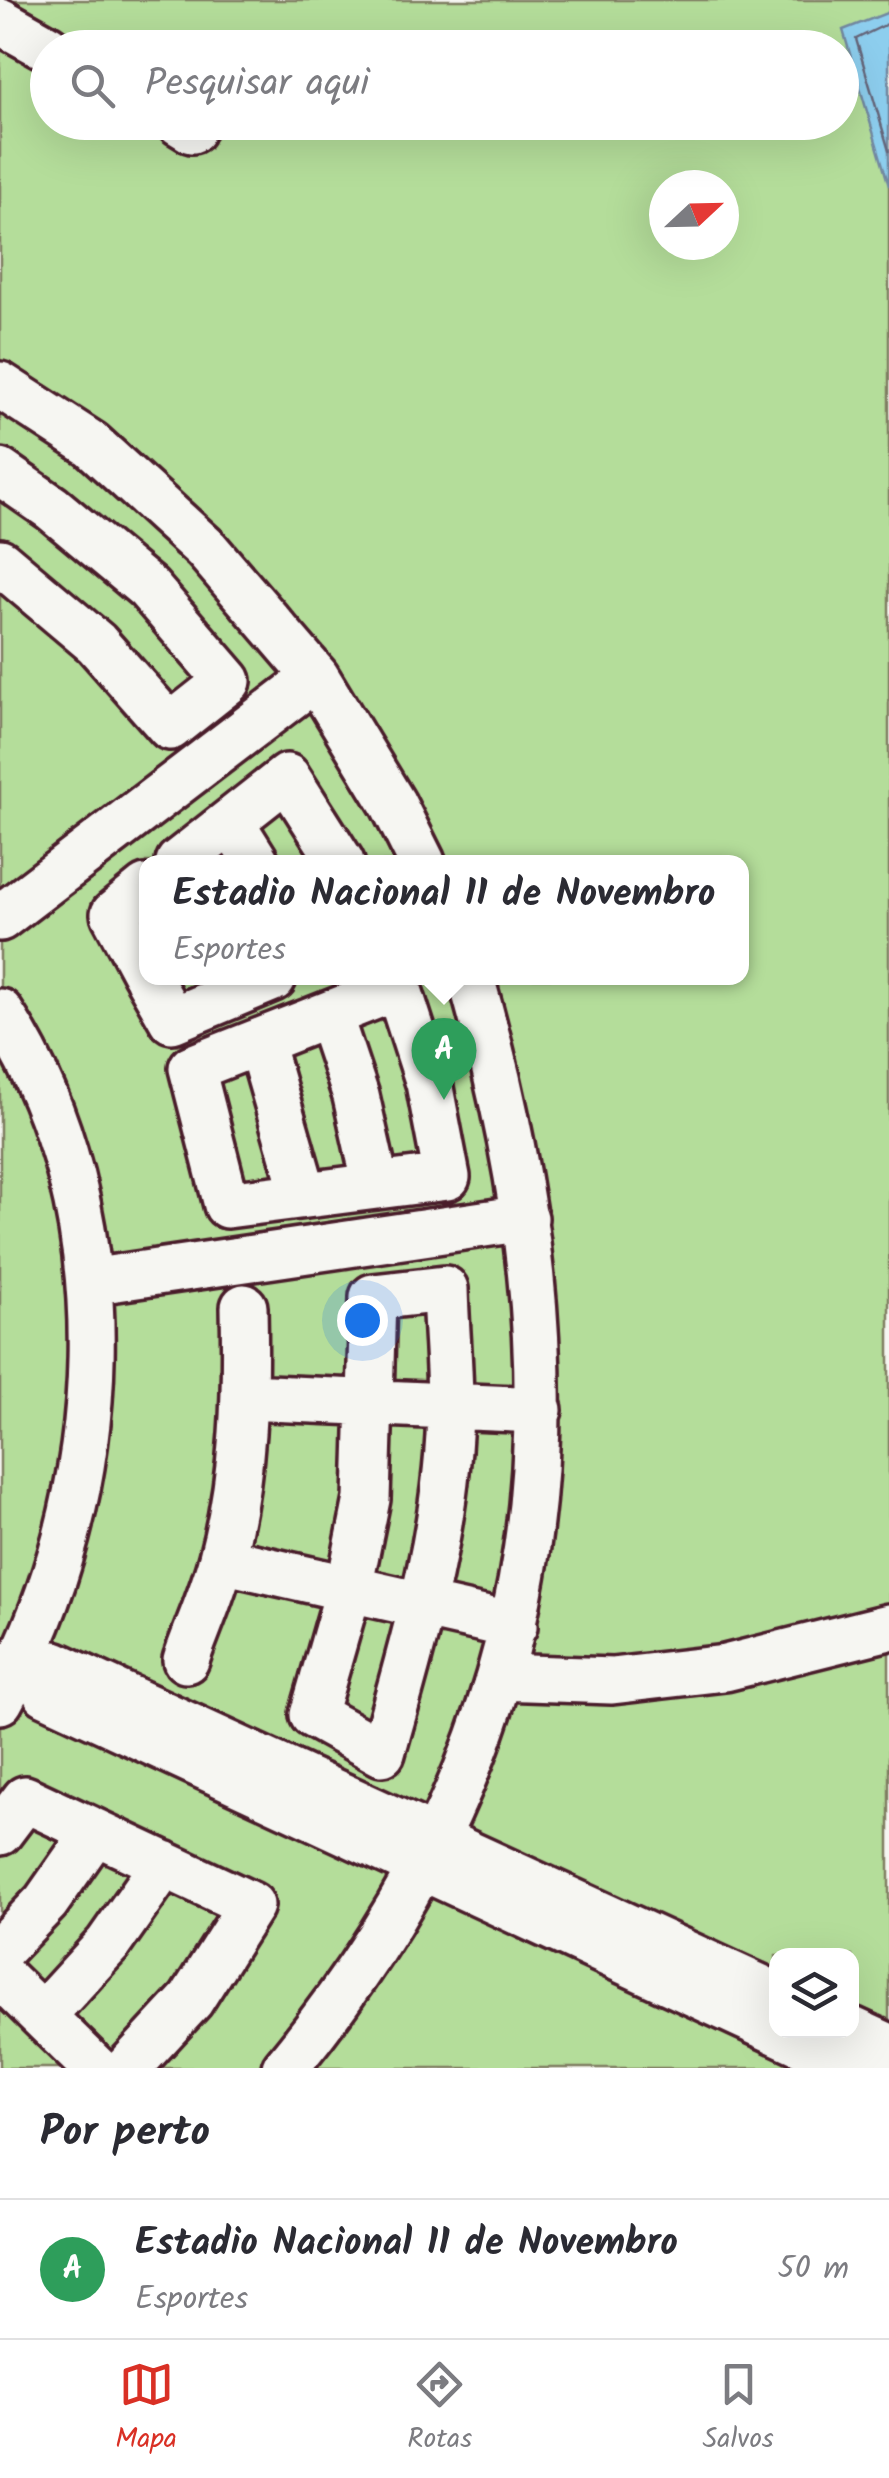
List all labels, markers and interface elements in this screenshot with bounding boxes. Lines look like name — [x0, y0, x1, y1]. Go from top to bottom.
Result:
search box — [30, 30, 859, 140]
text: Pesquisar aqui — [145, 55, 369, 115]
icon: search — [65, 58, 120, 113]
north arrow — [649, 170, 739, 260]
popup — [139, 855, 749, 985]
text: Estadio Nacional 11 de Novembro — [173, 865, 715, 925]
text: Esportes — [173, 925, 286, 976]
pin: A — [412, 1018, 476, 1100]
your location — [337, 1295, 388, 1346]
map controls — [769, 1948, 859, 2038]
button: layers — [769, 1948, 859, 2038]
text: Por perto — [40, 2100, 210, 2167]
text: Estadio Nacional 11 de Novembro — [135, 2214, 678, 2274]
text: A — [62, 2244, 83, 2295]
text: 50 m — [778, 2244, 849, 2295]
text: Esportes — [135, 2274, 248, 2325]
tab: Mapa — [115, 2357, 177, 2462]
tab: Rotas — [407, 2357, 472, 2462]
tab: Salvos — [703, 2357, 774, 2462]

